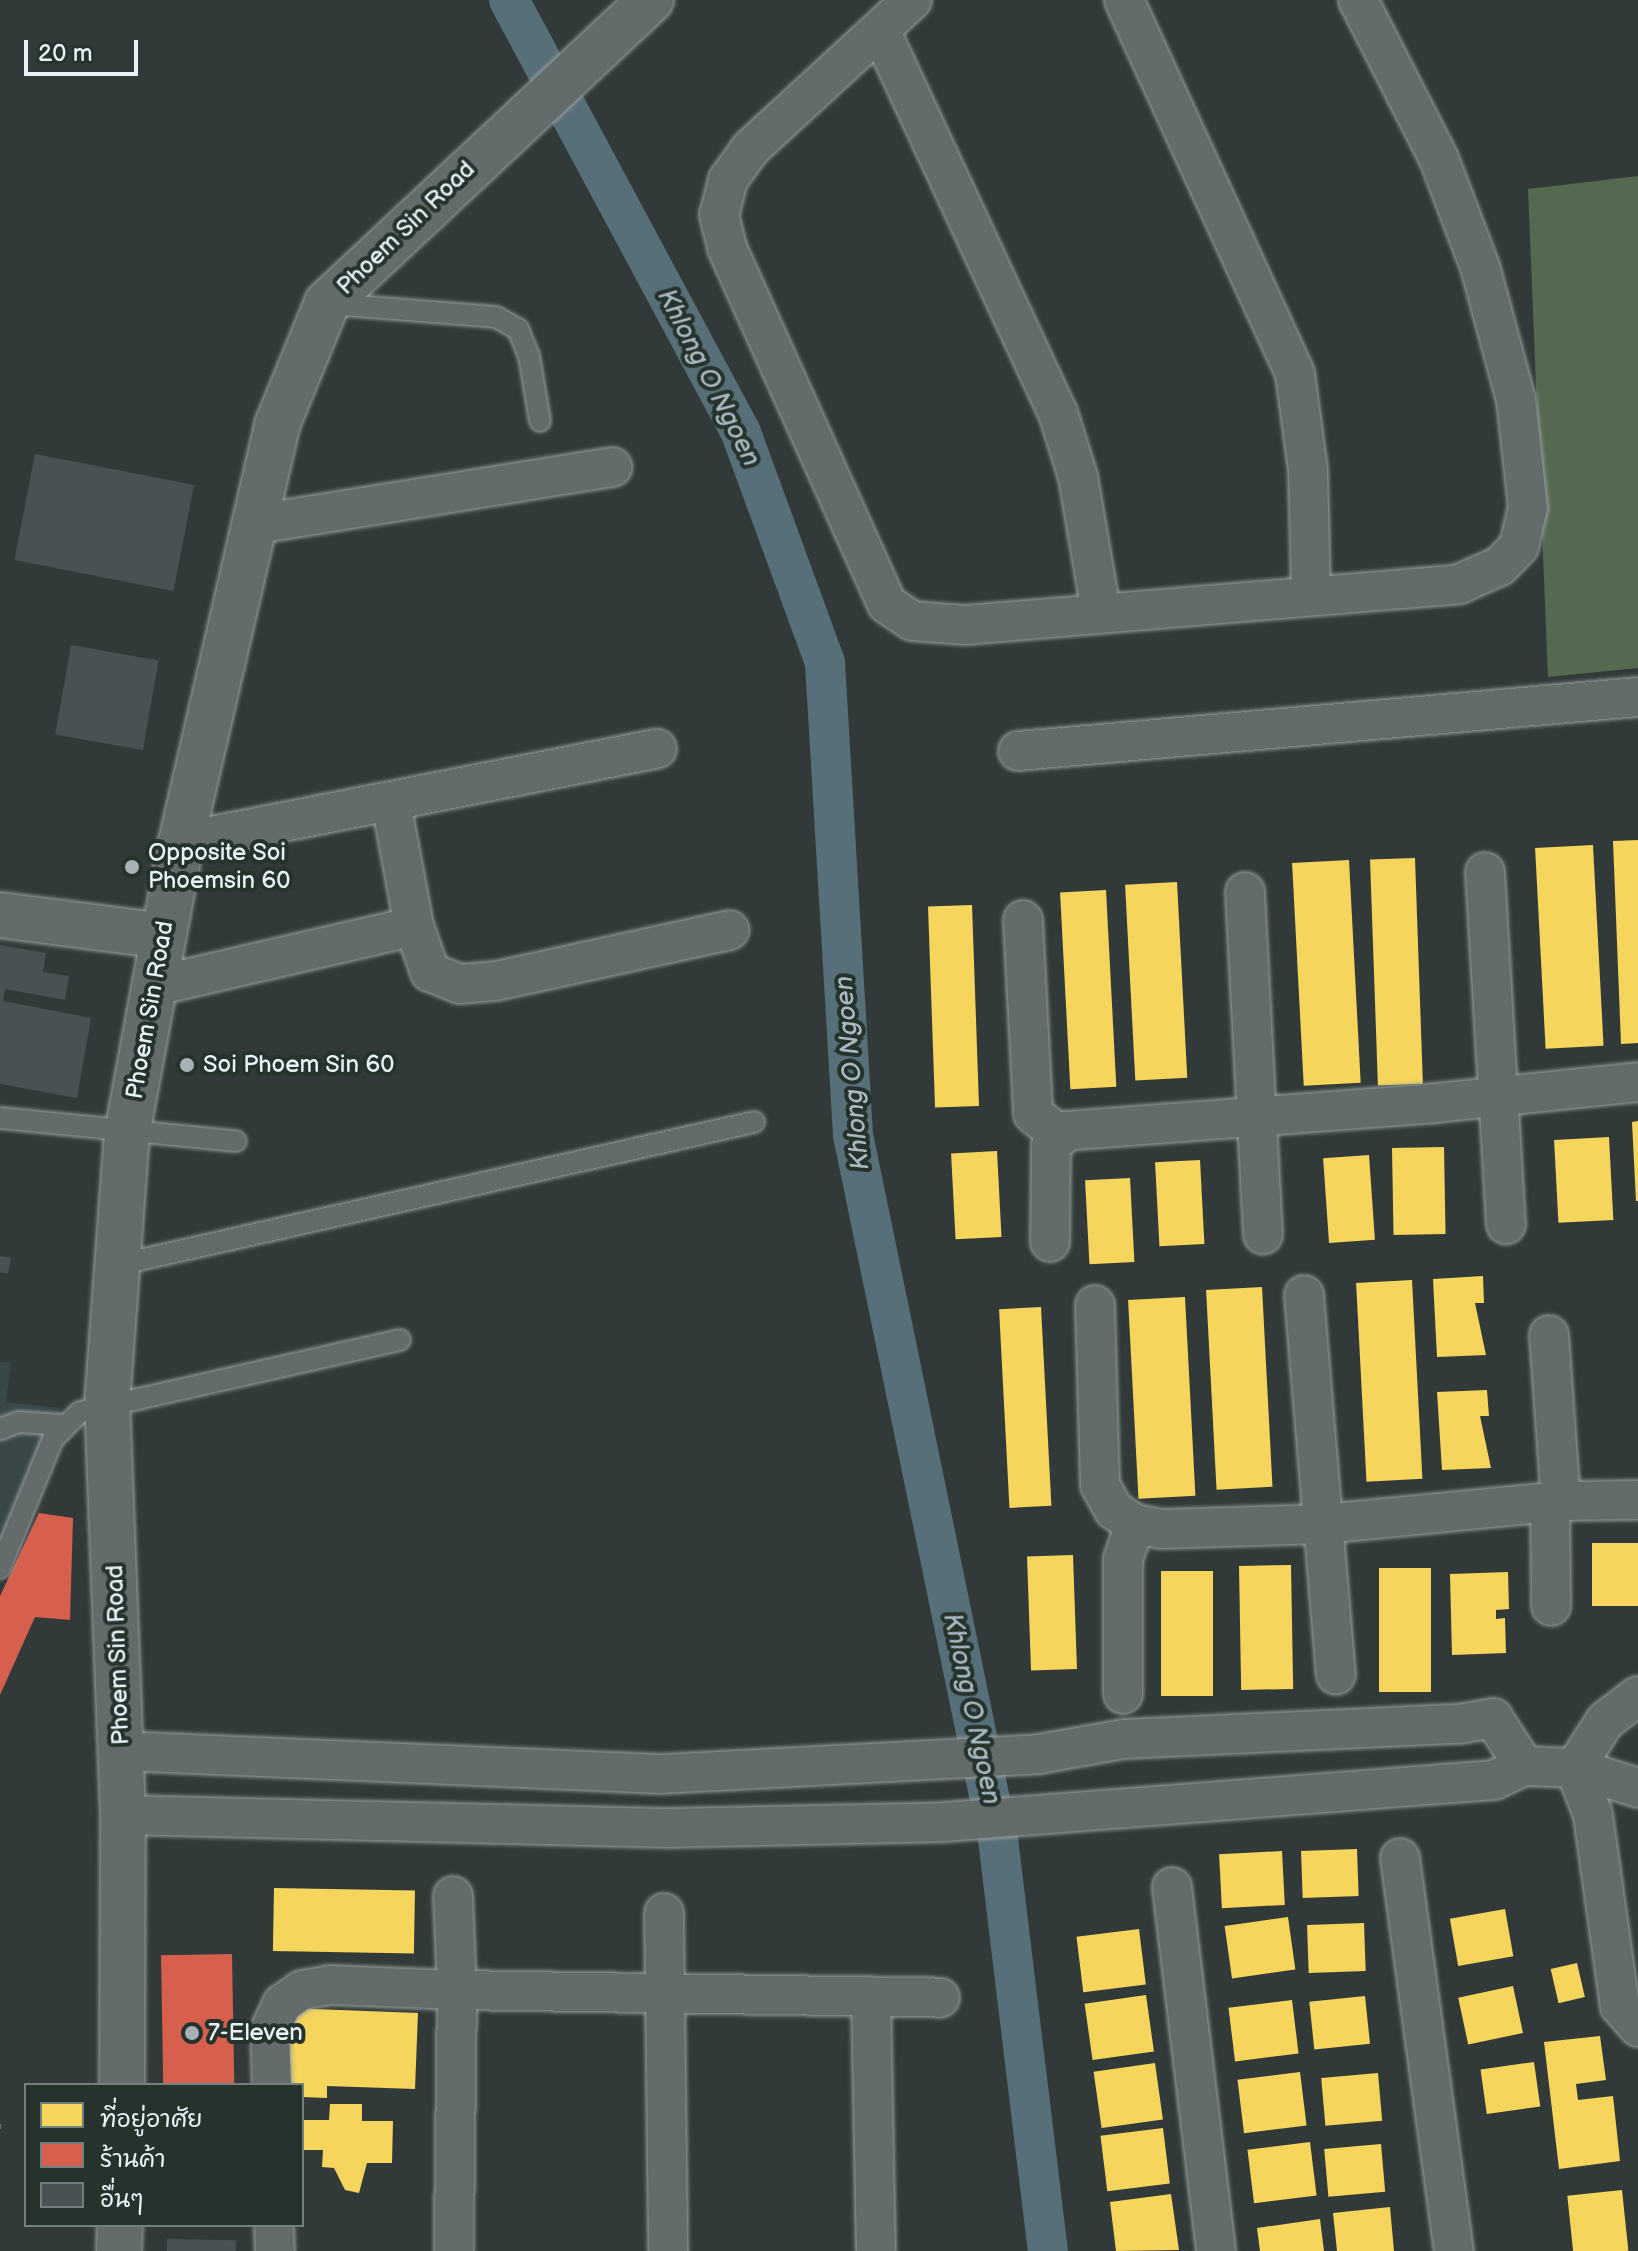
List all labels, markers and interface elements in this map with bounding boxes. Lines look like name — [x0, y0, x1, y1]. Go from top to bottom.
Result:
scale bar — [28, 24, 142, 74]
text: 20 m — [38, 39, 93, 68]
street label: Phoem Sin Road — [331, 155, 481, 301]
water label: Khlong O Ngoen — [650, 284, 766, 472]
place label: Opposite Soi Phoemsin 60 — [148, 839, 290, 895]
marker: Opposite Soi Phoemsin 60 — [123, 858, 141, 876]
street label: Phoem Sin Road — [120, 919, 180, 1101]
water label: Khlong O Ngoen — [829, 975, 877, 1171]
place label: Soi Phoem Sin 60 — [203, 1051, 395, 1079]
marker: Soi Phoem Sin 60 — [178, 1056, 196, 1074]
street label: Phoem Sin Road — [100, 1564, 136, 1746]
water label: Khlong O Ngoen — [935, 1611, 1007, 1807]
place label: 7-Eleven — [208, 2019, 303, 2047]
marker: 7-Eleven — [183, 2024, 201, 2042]
legend — [24, 2083, 304, 2227]
text: ที่อยู่อาศัย — [100, 2105, 202, 2134]
text: ร้านค้า — [100, 2145, 166, 2174]
text: อื่นๆ — [100, 2185, 143, 2214]

